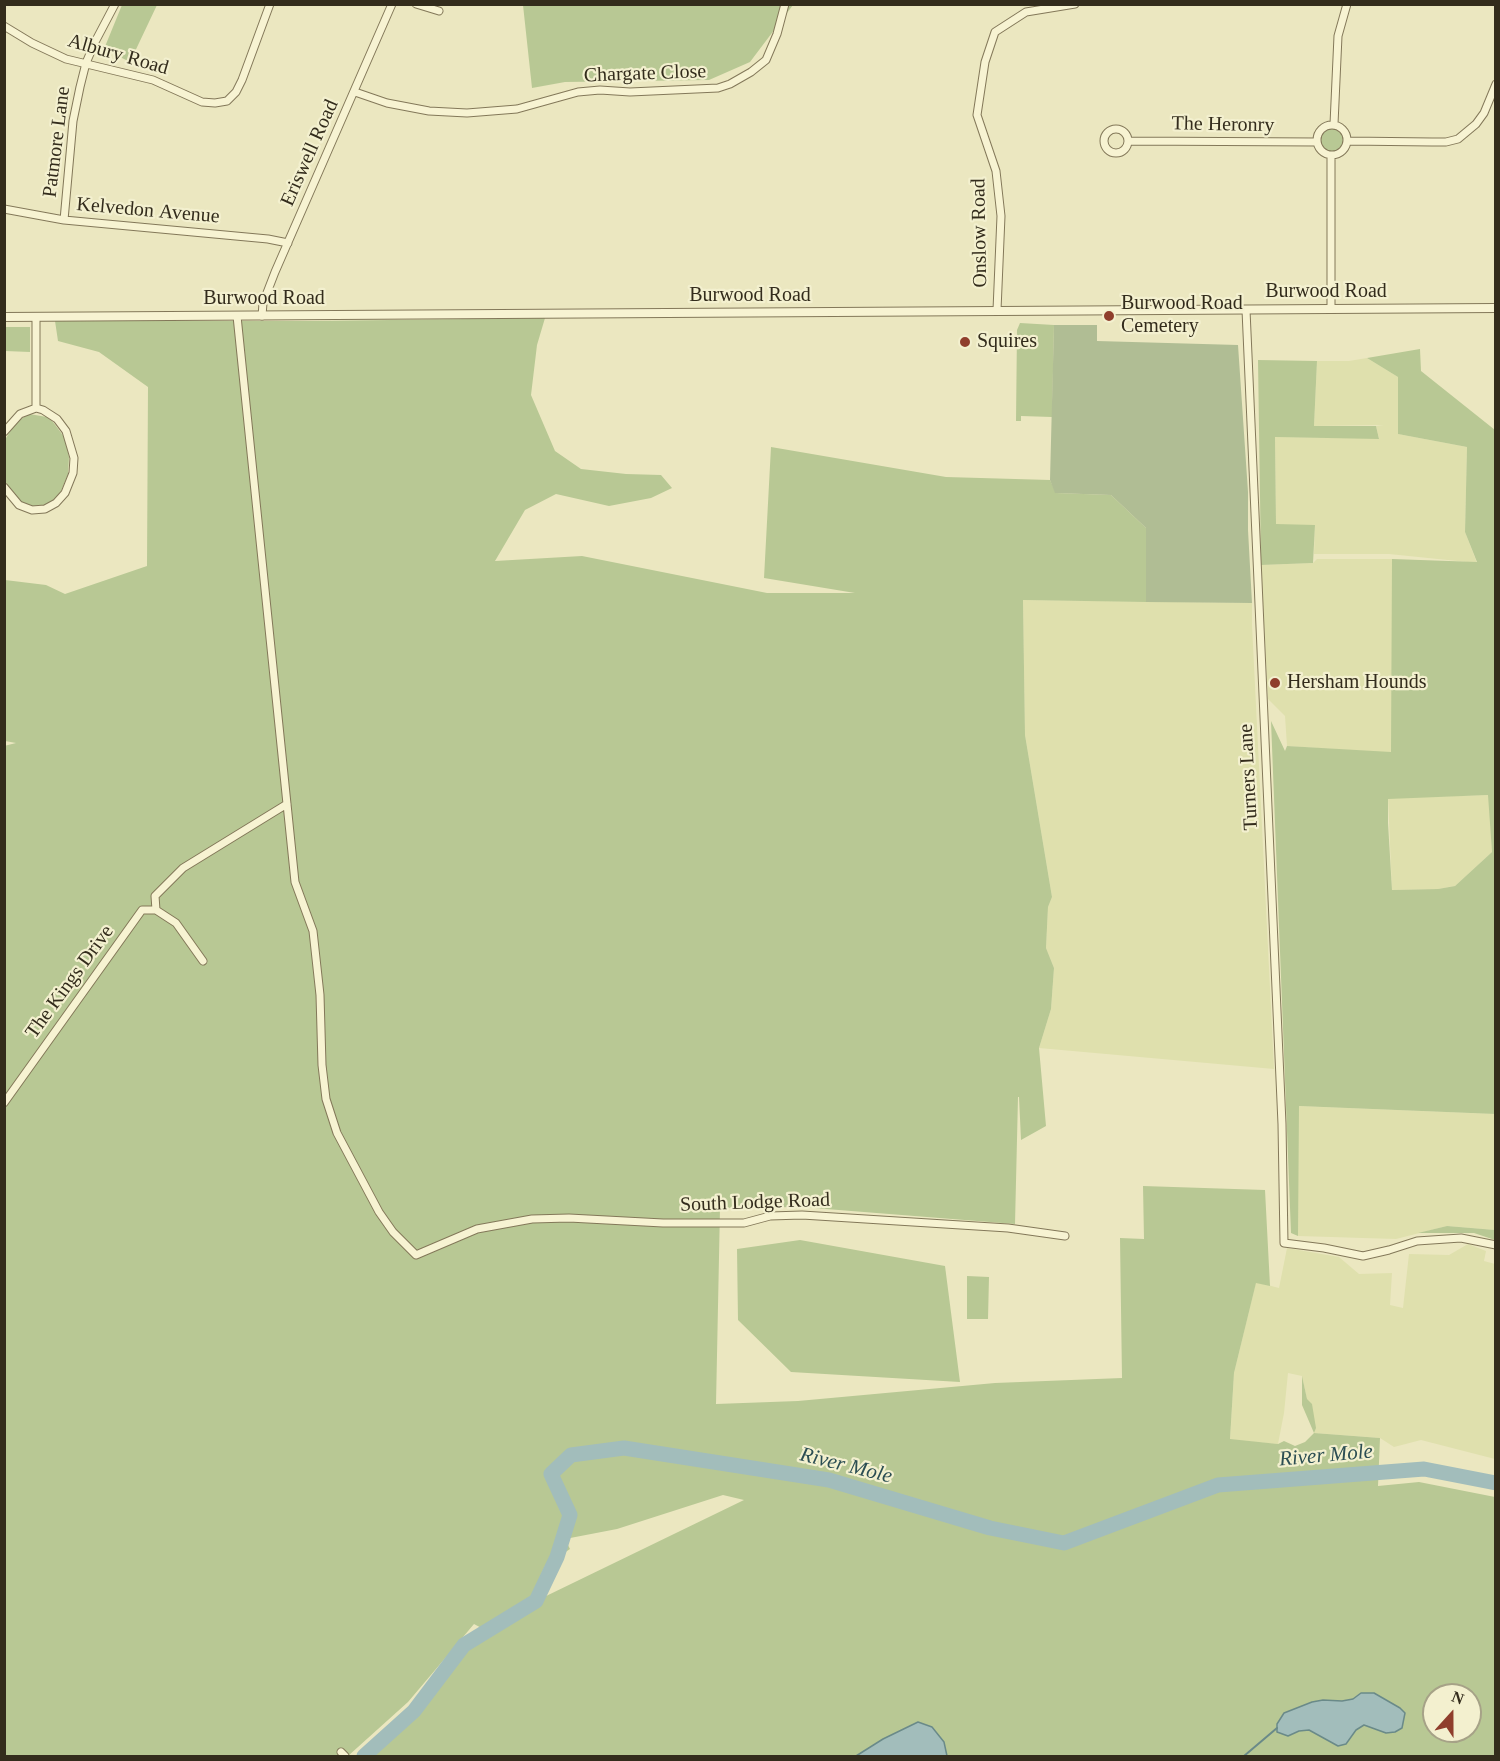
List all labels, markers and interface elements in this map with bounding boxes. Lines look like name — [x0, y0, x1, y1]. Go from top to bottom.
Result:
street label: Albury Road — [65, 29, 171, 81]
street label: Chargate Close — [583, 60, 707, 88]
street label: Patmore Lane — [38, 85, 76, 199]
street label: Eriswell Road — [276, 96, 344, 210]
street label: The Heronry — [1171, 112, 1275, 138]
street label: Onslow Road — [967, 178, 993, 288]
street label: Kelvedon Avenue — [75, 193, 221, 229]
street label: Burwood Road — [1265, 280, 1387, 304]
street label: Burwood Road — [689, 284, 811, 308]
street label: Burwood Road — [203, 287, 325, 311]
place label: Burwood Road Cemetery — [1121, 292, 1243, 339]
marker: Burwood Road Cemetery — [1102, 309, 1116, 323]
place label: Squires — [977, 330, 1037, 354]
marker: Squires — [958, 335, 972, 349]
place label: Hersham Hounds — [1287, 671, 1426, 695]
marker: Hersham Hounds — [1268, 676, 1282, 690]
street label: Turners Lane — [1234, 723, 1264, 831]
street label: The Kings Drive — [21, 921, 119, 1043]
street label: South Lodge Road — [680, 1188, 830, 1218]
water label: River Mole — [1278, 1439, 1374, 1473]
water label: River Mole — [797, 1442, 895, 1490]
north arrow — [1422, 1683, 1482, 1743]
text: N — [1449, 1688, 1466, 1708]

